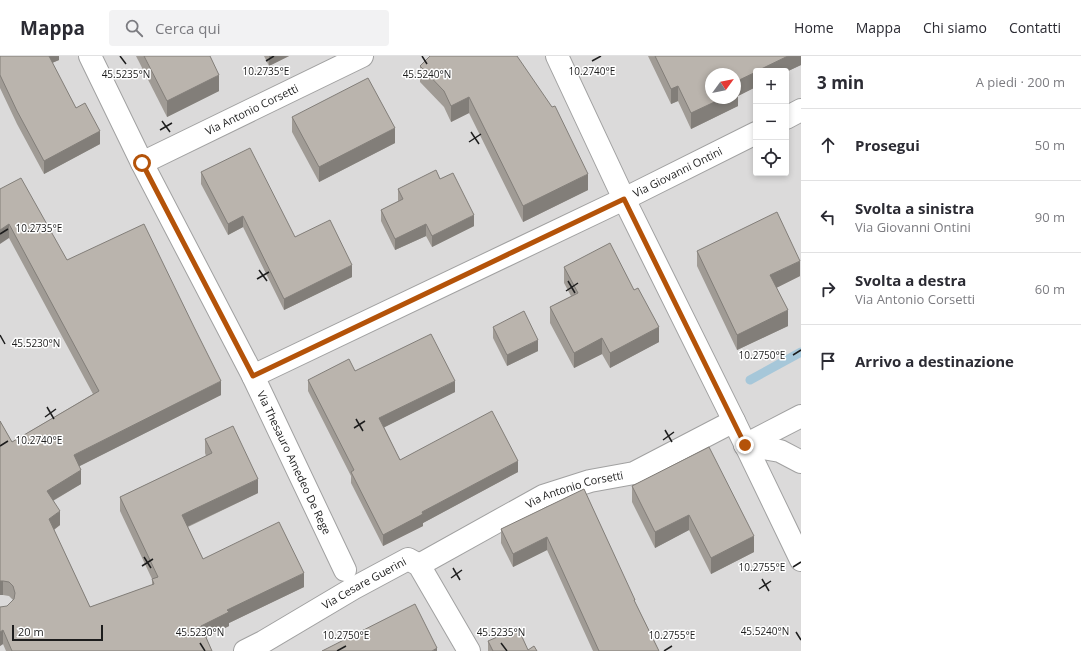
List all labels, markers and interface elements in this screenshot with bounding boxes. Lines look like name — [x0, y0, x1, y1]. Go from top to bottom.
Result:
search box — [109, 10, 389, 46]
text: Mappa — [20, 15, 85, 41]
icon: search — [123, 17, 145, 39]
text: Cerca qui — [155, 18, 221, 38]
text: Home — [794, 18, 834, 37]
text: Mappa — [856, 18, 901, 37]
text: Chi siamo — [923, 18, 987, 37]
text: Contatti — [1009, 18, 1061, 37]
text: 10.2735°E — [243, 64, 289, 78]
text: 10.2740°E — [569, 64, 615, 78]
text: 45.5235°N — [102, 67, 150, 81]
text: 45.5240°N — [403, 67, 451, 81]
north arrow — [705, 68, 741, 104]
map controls — [753, 68, 789, 176]
button: + — [753, 68, 789, 104]
text: 3 min — [817, 71, 864, 94]
text: A piedi · 200 m — [976, 73, 1065, 91]
street label: Via Antonio Corsetti — [202, 80, 301, 138]
button: − — [753, 104, 789, 140]
icon: ahead — [817, 134, 839, 156]
text: Prosegui — [855, 135, 920, 155]
text: 50 m — [1035, 136, 1065, 154]
button: locate — [753, 140, 789, 176]
street label: Via Giovanni Ontini — [630, 143, 725, 200]
route start — [133, 154, 151, 172]
text: Svolta a sinistra — [855, 198, 974, 218]
icon: left — [817, 206, 839, 228]
text: 90 m — [1035, 208, 1065, 226]
text: Via Giovanni Ontini — [855, 218, 971, 236]
text: 10.2735°E — [16, 221, 62, 235]
text: Svolta a destra — [855, 270, 966, 290]
icon: right — [817, 278, 839, 300]
text: 60 m — [1035, 280, 1065, 298]
text: Via Antonio Corsetti — [855, 290, 975, 308]
text: 45.5230°N — [12, 336, 60, 350]
text: 10.2750°E — [739, 348, 785, 362]
icon: arrive — [817, 350, 839, 372]
text: Arrivo a destinazione — [855, 351, 1014, 371]
street label: Via Thesauro Amedeo De Rege — [254, 388, 335, 537]
text: 10.2740°E — [16, 433, 62, 447]
route end — [736, 436, 754, 454]
street label: Via Antonio Corsetti — [523, 467, 624, 511]
street label: Via Cesare Guerini — [319, 553, 409, 612]
text: 10.2755°E — [739, 560, 785, 574]
scale bar — [12, 623, 103, 642]
text: 20 m — [18, 624, 44, 639]
text: 45.5240°N — [741, 624, 789, 638]
text: 45.5230°N — [176, 625, 224, 639]
text: 45.5235°N — [477, 625, 525, 639]
text: 10.2750°E — [323, 628, 369, 642]
text: 10.2755°E — [649, 628, 695, 642]

